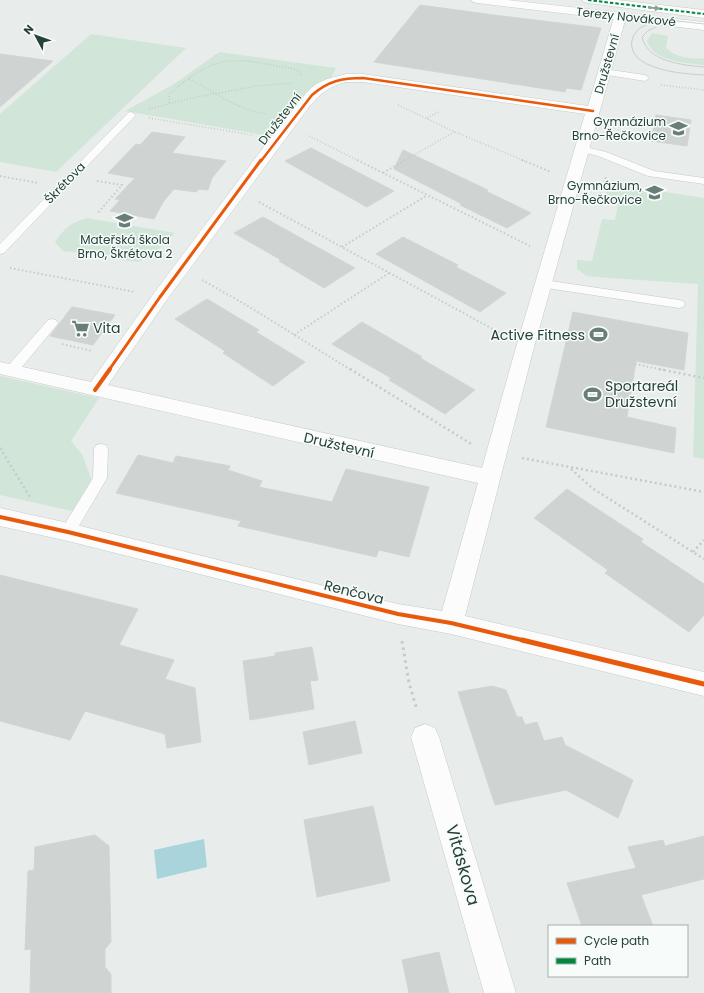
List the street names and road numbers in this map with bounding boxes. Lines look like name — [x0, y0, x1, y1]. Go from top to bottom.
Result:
street label: Terezy Novákové — [575, 3, 677, 30]
street label: Družstevní — [590, 32, 623, 96]
street label: Družstevní — [254, 89, 305, 148]
street label: Škrétova — [40, 158, 89, 207]
street label: Družstevní — [302, 427, 377, 463]
street label: Renčova — [322, 575, 386, 609]
street label: Vitáskova — [440, 822, 486, 908]

